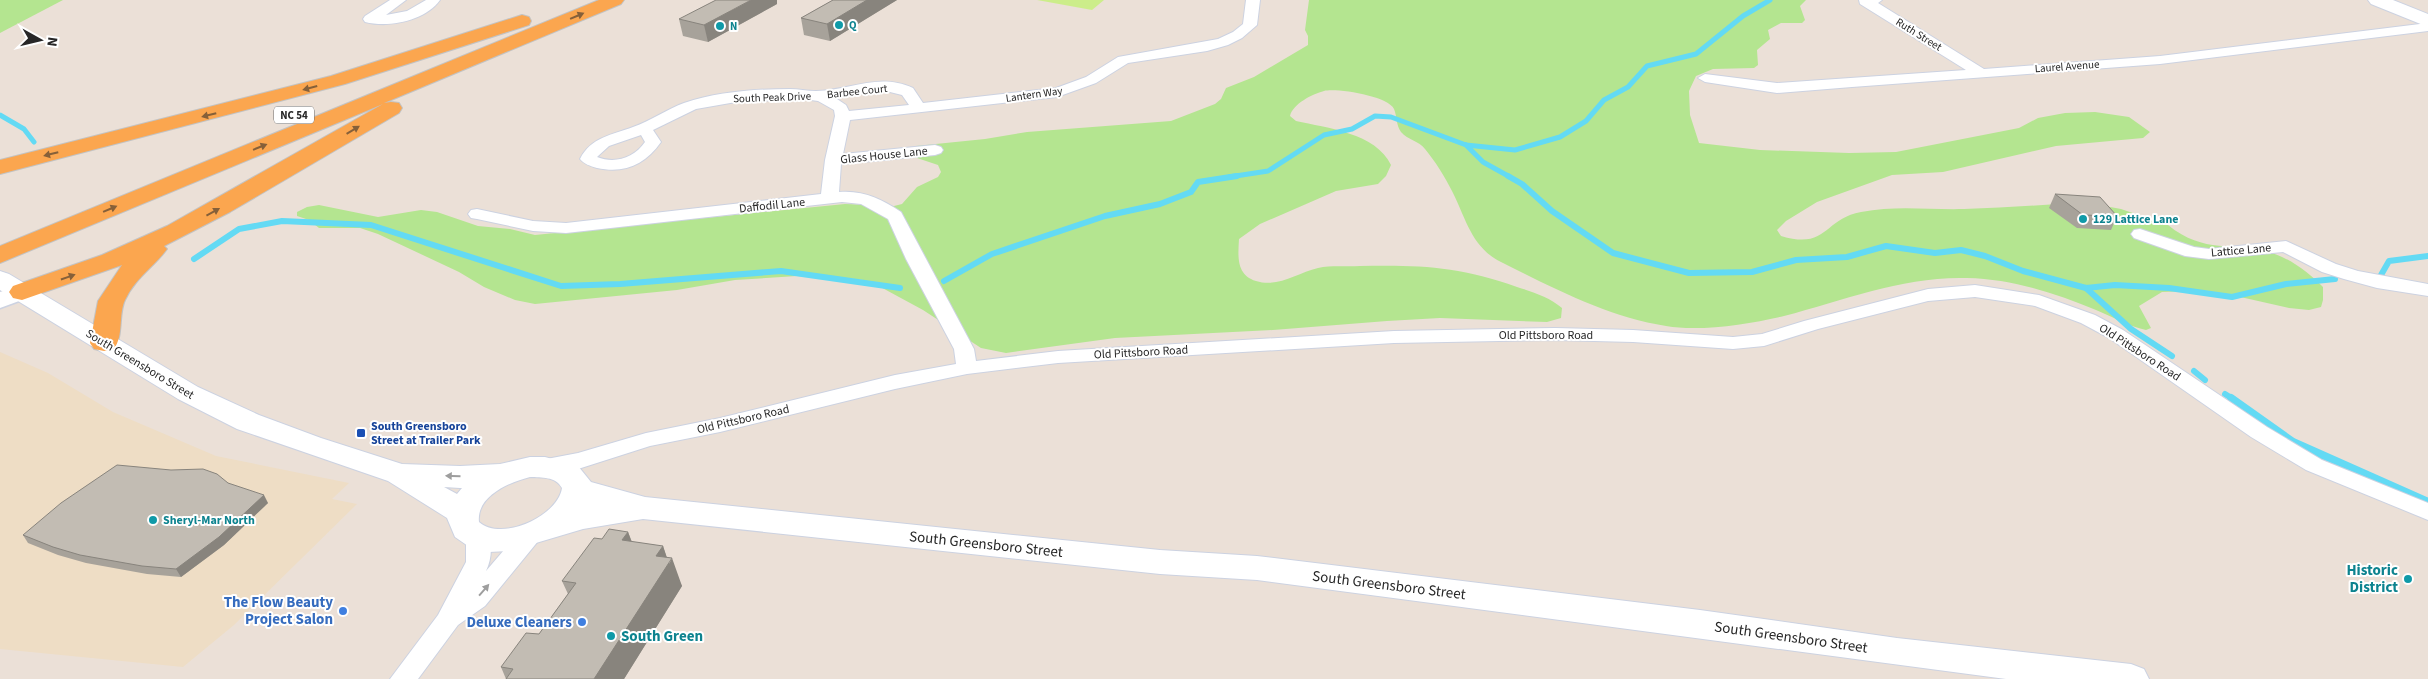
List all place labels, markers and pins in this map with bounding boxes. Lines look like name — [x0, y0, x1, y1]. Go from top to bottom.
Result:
place label: Q — [849, 18, 857, 33]
place label: N — [730, 19, 737, 34]
marker: Q — [833, 19, 845, 31]
marker: N — [714, 20, 726, 32]
place label: 129 Lattice Lane — [2093, 211, 2179, 228]
marker: 129 Lattice Lane — [2077, 213, 2089, 225]
place label: South Greensboro Street at Trailer Park — [371, 418, 481, 449]
marker: South Greensboro Street at Trailer Park — [355, 427, 367, 439]
place label: Sheryl-Mar North — [163, 512, 255, 529]
marker: Sheryl-Mar North — [147, 514, 159, 526]
place label: Historic District — [2346, 560, 2398, 598]
marker: Historic District — [2402, 573, 2414, 585]
place label: The Flow Beauty Project Salon — [224, 592, 333, 630]
marker: The Flow Beauty Project Salon — [337, 605, 349, 617]
place label: Deluxe Cleaners — [466, 612, 572, 633]
marker: Deluxe Cleaners — [576, 616, 588, 628]
place label: South Green — [621, 626, 703, 647]
marker: South Green — [605, 630, 617, 642]

